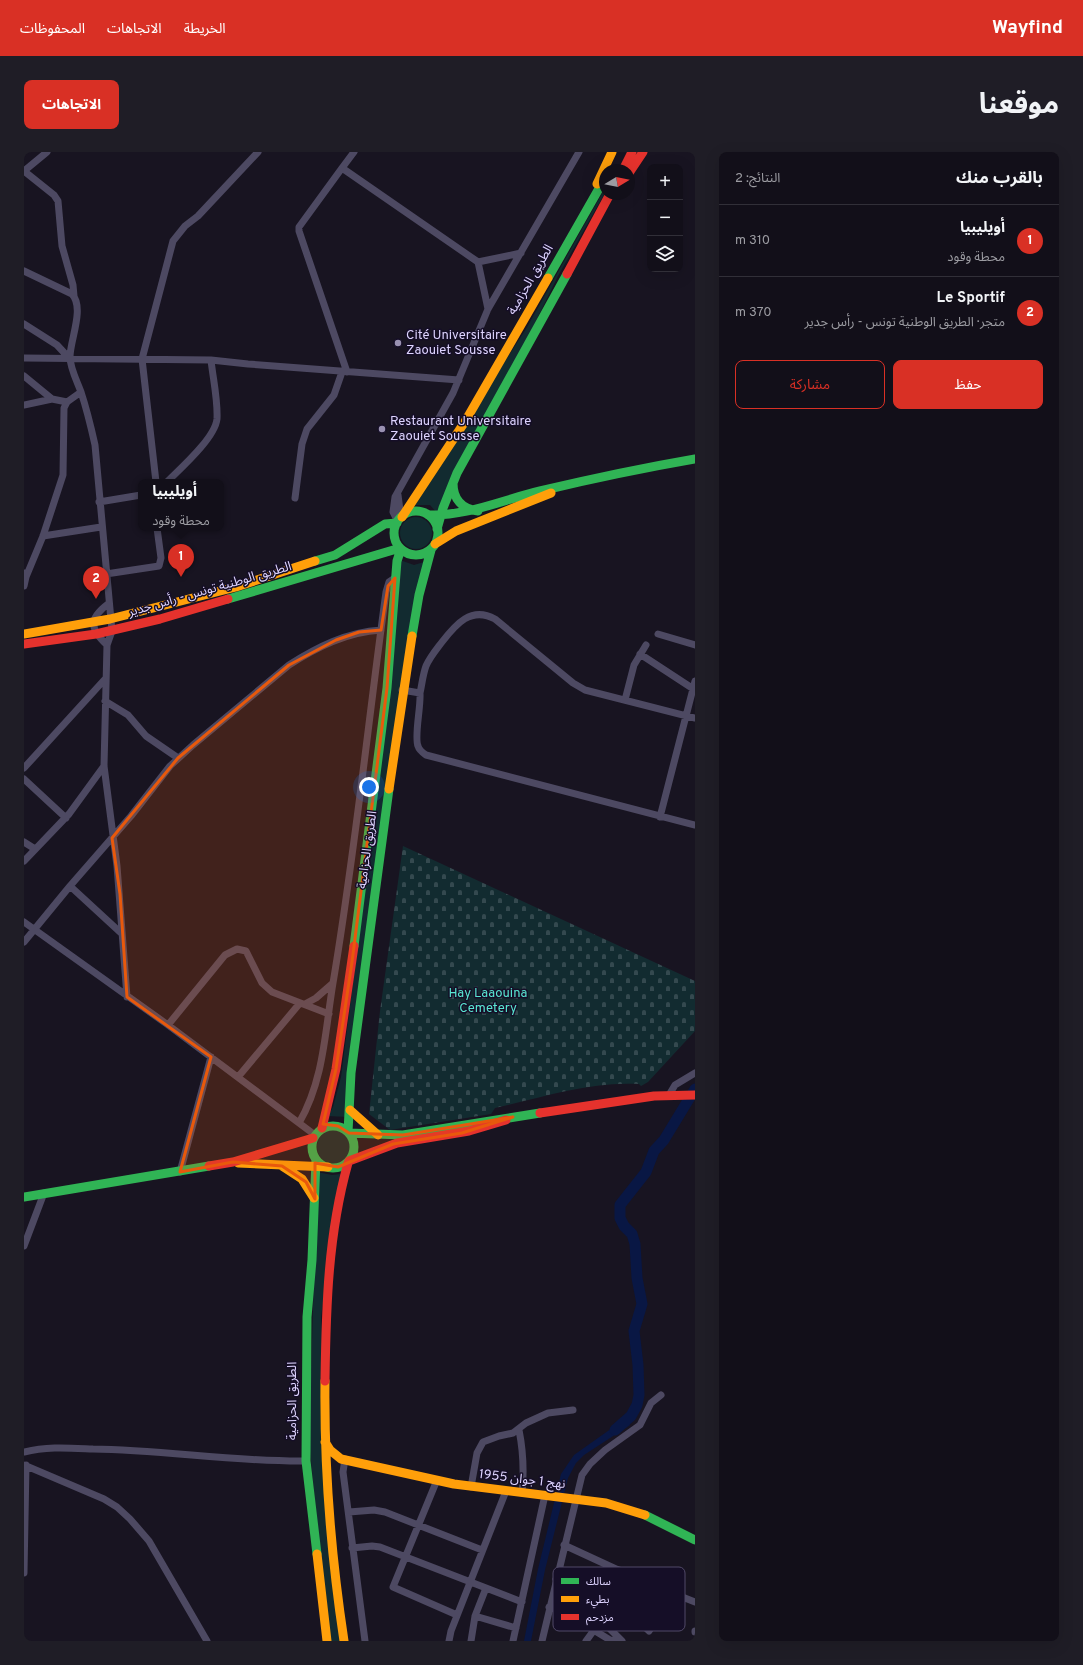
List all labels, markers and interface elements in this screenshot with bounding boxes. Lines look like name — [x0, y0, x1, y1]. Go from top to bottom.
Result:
text: Wayfind — [992, 16, 1063, 40]
text: المحفوظات — [20, 21, 85, 38]
text: الاتجاهات — [107, 21, 162, 38]
text: الخريطة — [184, 21, 226, 38]
button: الاتجاهات — [24, 80, 119, 129]
text: موقعنا — [979, 88, 1059, 124]
north arrow — [599, 164, 635, 200]
map controls — [647, 164, 683, 272]
button: + — [647, 164, 683, 200]
text: بالقرب منك — [956, 168, 1043, 190]
text: النتائج: 2 — [735, 171, 780, 187]
button: − — [647, 200, 683, 236]
text: أويليبيا — [960, 219, 1005, 238]
text: 310 m — [735, 233, 770, 249]
text: 1 — [1027, 233, 1033, 249]
button: layers — [647, 236, 683, 272]
street label: الطريق الحزامية — [504, 242, 558, 318]
text: محطة وقود — [947, 250, 1005, 266]
text: Le Sportif — [937, 289, 1005, 308]
text: 370 m — [735, 305, 772, 321]
text: 2 — [1026, 305, 1034, 321]
text: متجر · الطريق الوطنية تونس - رأس جدير — [805, 315, 1005, 331]
place label: Cité Universitaire Zaouiet Sousse — [406, 328, 507, 359]
marker: Cité Universitaire Zaouiet Sousse — [393, 338, 403, 348]
button: مشاركة — [735, 360, 885, 409]
button: حفظ — [893, 360, 1043, 409]
place label: Restaurant Universitaire Zaouiet Sousse — [390, 414, 531, 445]
marker: Restaurant Universitaire Zaouiet Sousse — [377, 424, 387, 434]
popup — [138, 479, 224, 531]
text: أويليبيا — [152, 483, 197, 502]
text: محطة وقود — [152, 514, 210, 530]
pin: 1 — [168, 544, 194, 577]
street label: الطريق الوطنية تونس - رأس جدير — [125, 557, 294, 621]
pin: 2 — [83, 566, 109, 599]
your location — [359, 777, 379, 797]
street label: الطريق الحزامية — [355, 810, 381, 890]
park label: Hay Laaouina Cemetery — [449, 986, 527, 1017]
street label: الطريق الحزامية — [285, 1362, 301, 1440]
street label: نهج 1 جوان 1955 — [478, 1467, 566, 1494]
legend — [553, 1567, 685, 1631]
text: سالك — [586, 1575, 611, 1589]
text: بطيء — [586, 1593, 609, 1609]
text: مزدحم — [586, 1611, 614, 1626]

